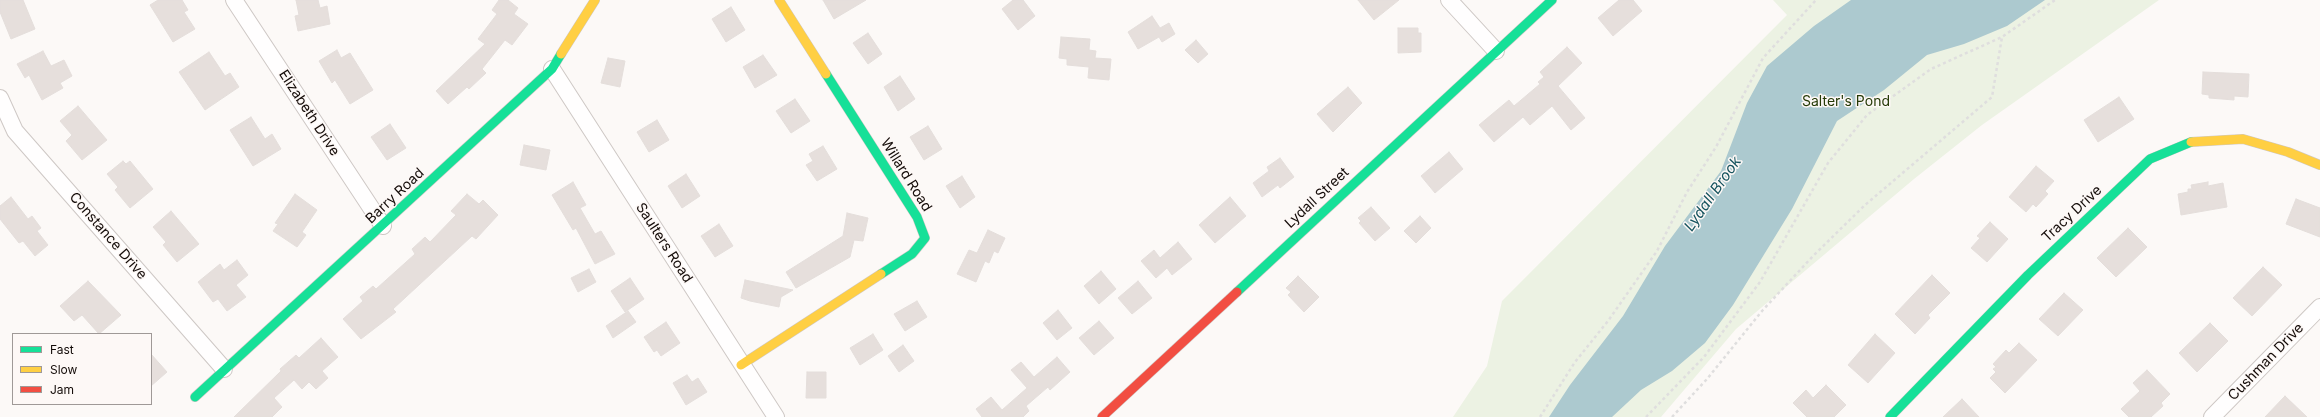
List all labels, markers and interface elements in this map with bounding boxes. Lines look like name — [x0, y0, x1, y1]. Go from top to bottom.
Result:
street label: Elizabeth Drive — [275, 67, 343, 159]
park label: Salter's Pond — [1802, 94, 1890, 110]
street label: Willard Road — [877, 135, 935, 215]
water label: Lydall Brook — [1681, 153, 1745, 235]
street label: Lydall Street — [1282, 164, 1352, 232]
street label: Barry Road — [362, 165, 428, 227]
street label: Tracy Drive — [2039, 182, 2105, 246]
street label: Constance Drive — [66, 189, 150, 283]
street label: Saulters Road — [632, 200, 696, 286]
street label: Cushman Drive — [2225, 320, 2307, 404]
legend — [12, 333, 152, 405]
text: Fast — [50, 342, 74, 357]
text: Slow — [50, 362, 77, 377]
text: Jam — [50, 382, 74, 397]

